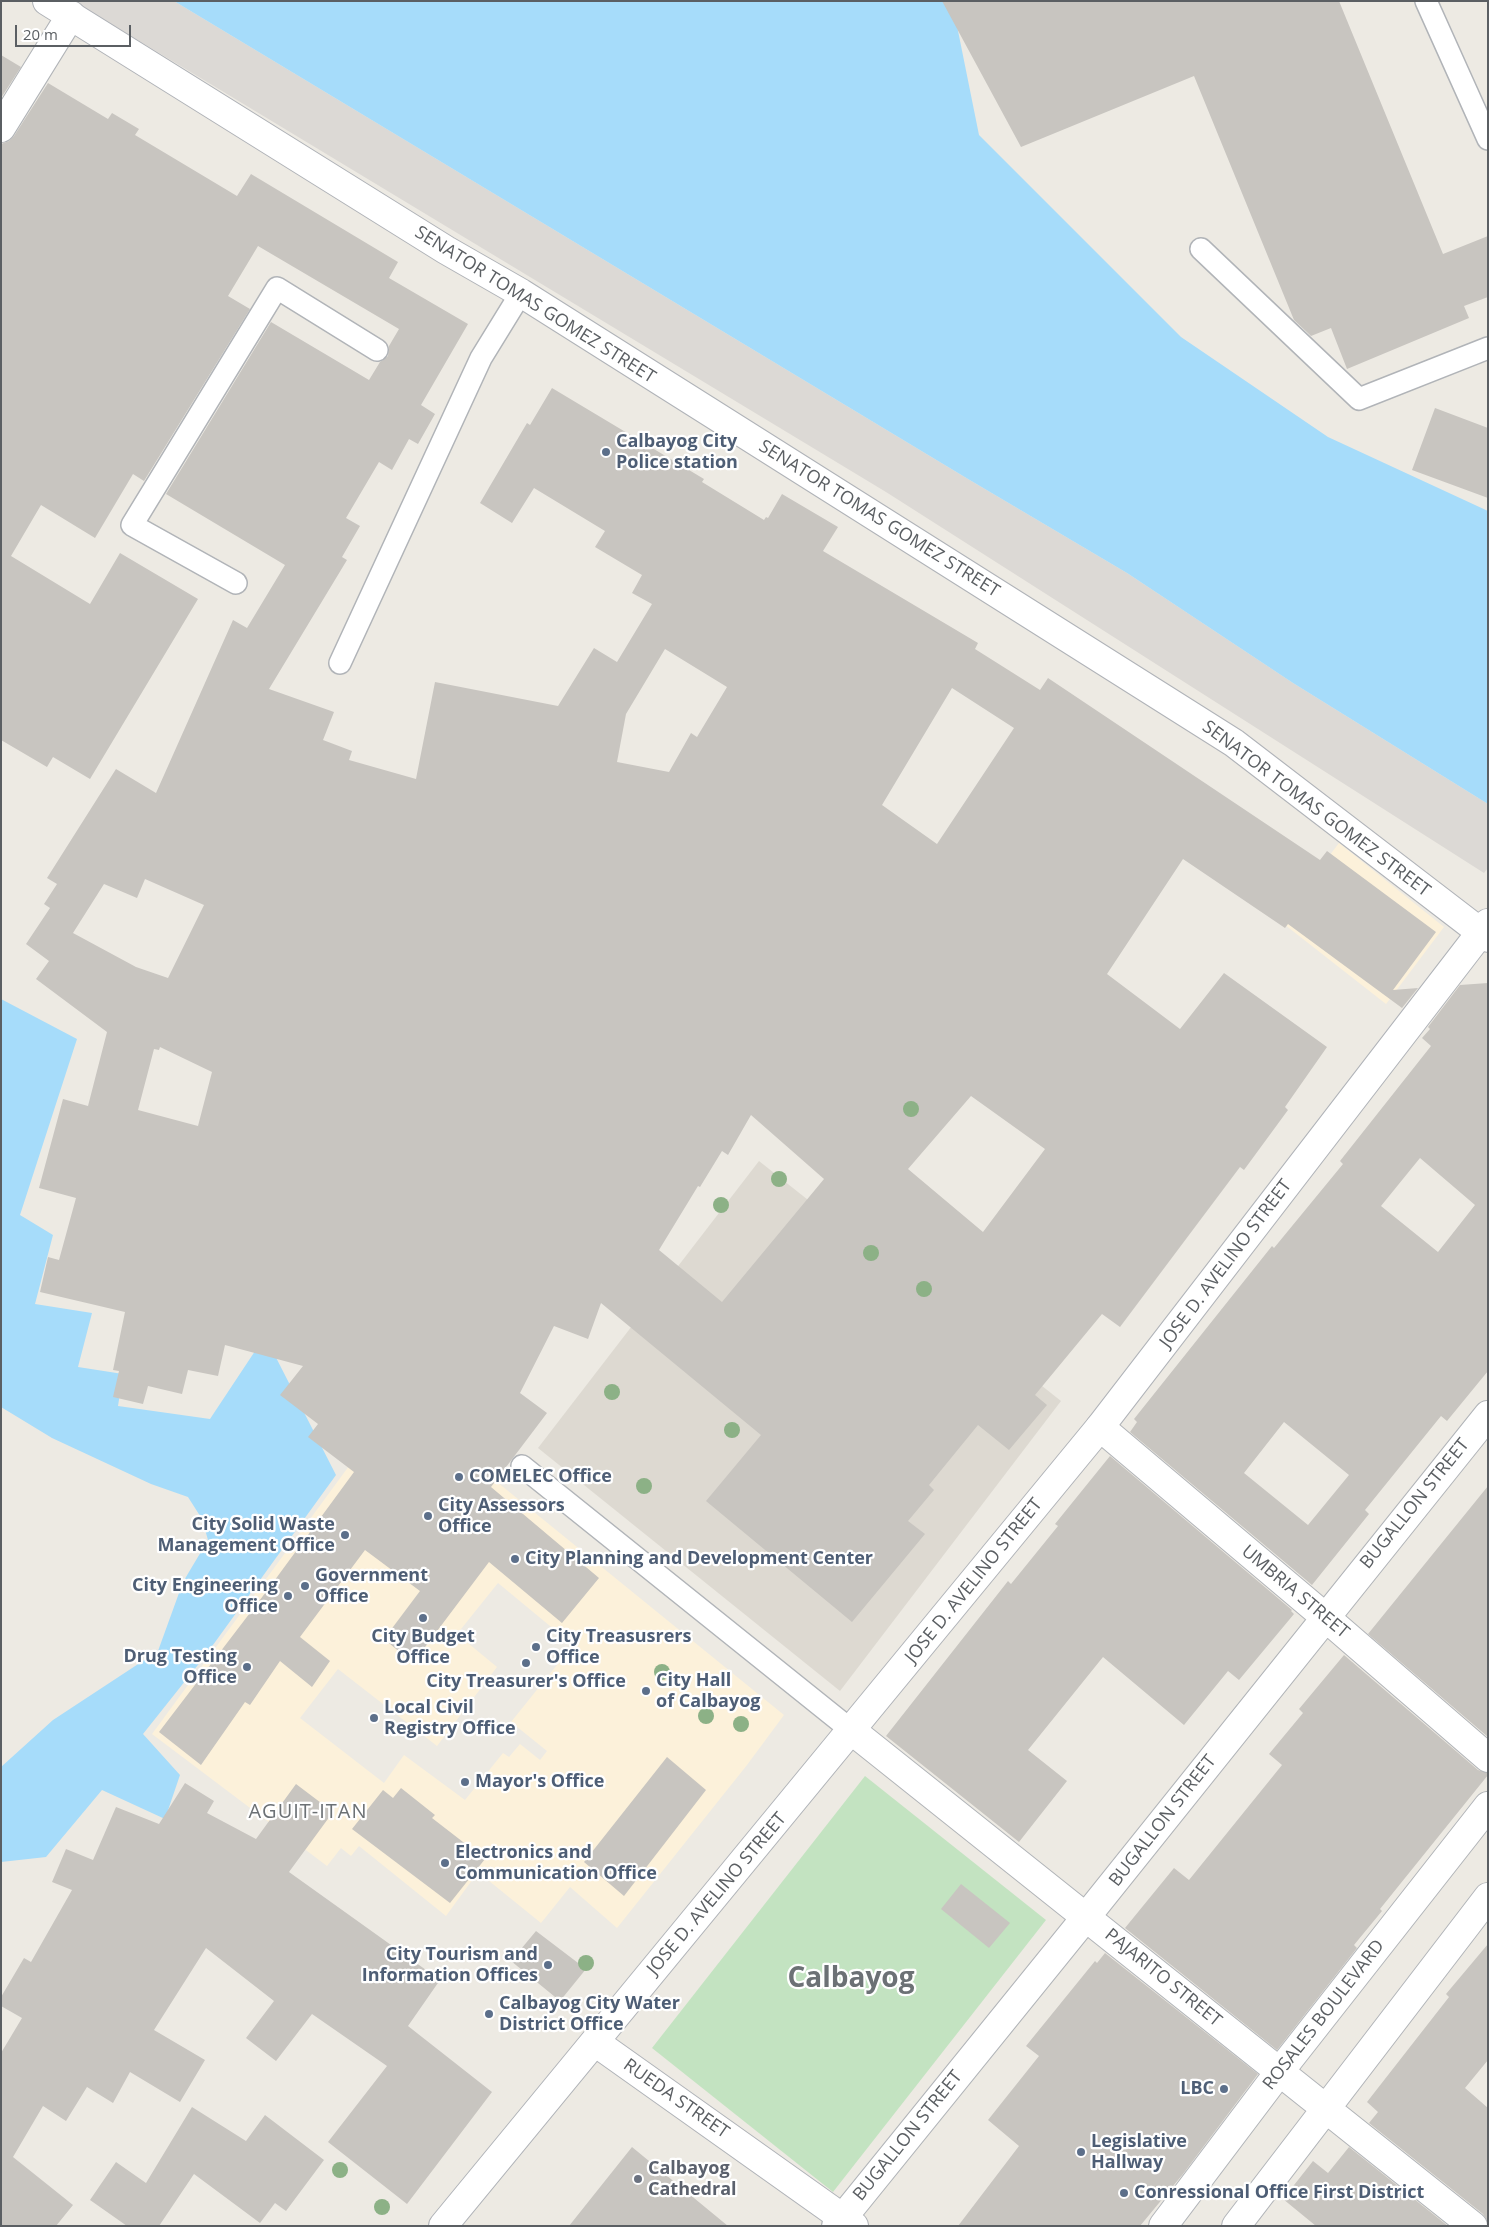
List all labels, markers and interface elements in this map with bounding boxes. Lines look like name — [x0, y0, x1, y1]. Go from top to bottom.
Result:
scale bar — [18, 15, 134, 47]
text: 20 m — [23, 24, 58, 44]
street label: SENATOR TOMAS GOMEZ STREET — [411, 222, 659, 388]
place label: Calbayog City Police station — [616, 431, 738, 474]
street label: SENATOR TOMAS GOMEZ STREET — [755, 436, 1003, 602]
marker: Calbayog City Police station — [600, 446, 612, 458]
street label: SENATOR TOMAS GOMEZ STREET — [1198, 716, 1434, 902]
street label: JOSE D. AVELINO STREET — [1156, 1175, 1296, 1353]
street label: BUGALLON STREET — [1356, 1435, 1474, 1573]
place label: COMELEC Office — [469, 1466, 612, 1488]
marker: COMELEC Office — [453, 1471, 465, 1483]
street label: JOSE D. AVELINO STREET — [901, 1494, 1047, 1668]
place label: City Assessors Office — [438, 1495, 565, 1538]
marker: City Assessors Office — [422, 1510, 434, 1522]
place label: City Solid Waste Management Office — [157, 1514, 335, 1556]
marker: City Solid Waste Management Office — [339, 1529, 351, 1541]
street label: UMBRIA STREET — [1237, 1541, 1353, 1643]
place label: City Planning and Development Center — [525, 1548, 873, 1570]
marker: City Planning and Development Center — [509, 1553, 521, 1565]
place label: Government Office — [315, 1565, 428, 1608]
place label: City Engineering Office — [132, 1575, 278, 1618]
marker: Government Office — [299, 1580, 311, 1592]
marker: City Engineering Office — [282, 1590, 294, 1602]
marker: City Budget Office — [417, 1612, 429, 1624]
place label: City Budget Office — [371, 1626, 475, 1668]
place label: City Treasusrers Office — [546, 1626, 691, 1668]
marker: City Treasusrers Office — [530, 1641, 542, 1653]
place label: Drug Testing Office — [124, 1646, 237, 1688]
marker: City Treasurer's Office — [520, 1657, 532, 1669]
marker: Drug Testing Office — [241, 1661, 253, 1673]
place label: City Hall of Calbayog — [656, 1670, 760, 1712]
place label: City Treasurer's Office — [426, 1671, 626, 1693]
marker: City Hall of Calbayog — [640, 1685, 652, 1697]
place label: Local Civil Registry Office — [384, 1697, 516, 1740]
marker: Local Civil Registry Office — [368, 1712, 380, 1724]
street label: BUGALLON STREET — [1105, 1751, 1221, 1891]
place label: Mayor's Office — [475, 1771, 604, 1793]
marker: Mayor's Office — [459, 1776, 471, 1788]
district label: AGUIT-ITAN — [247, 1800, 369, 1824]
street label: JOSE D. AVELINO STREET — [643, 1808, 791, 1980]
place label: Electronics and Communication Office — [455, 1842, 657, 1885]
marker: Electronics and Communication Office — [439, 1857, 451, 1869]
street label: PAJARITO STREET — [1100, 1924, 1226, 2032]
street label: ROSALES BOULEVARD — [1259, 1936, 1389, 2094]
place label: City Tourism and Information Offices — [362, 1944, 538, 1986]
marker: City Tourism and Information Offices — [542, 1959, 554, 1971]
district label: Calbayog — [787, 1962, 915, 1996]
place label: Calbayog City Water District Office — [499, 1993, 680, 2036]
marker: Calbayog City Water District Office — [483, 2008, 495, 2020]
street label: RUEDA STREET — [619, 2055, 733, 2143]
street label: BUGALLON STREET — [849, 2067, 967, 2205]
place label: LBC — [1180, 2078, 1214, 2100]
marker: LBC — [1218, 2083, 1230, 2095]
place label: Legislative Hallway — [1091, 2131, 1187, 2174]
marker: Legislative Hallway — [1075, 2146, 1087, 2158]
place label: Calbayog Cathedral — [648, 2158, 737, 2200]
marker: Calbayog Cathedral — [632, 2173, 644, 2185]
place label: Conressional Office First District — [1134, 2182, 1424, 2204]
marker: Conressional Office First District — [1118, 2187, 1130, 2199]

